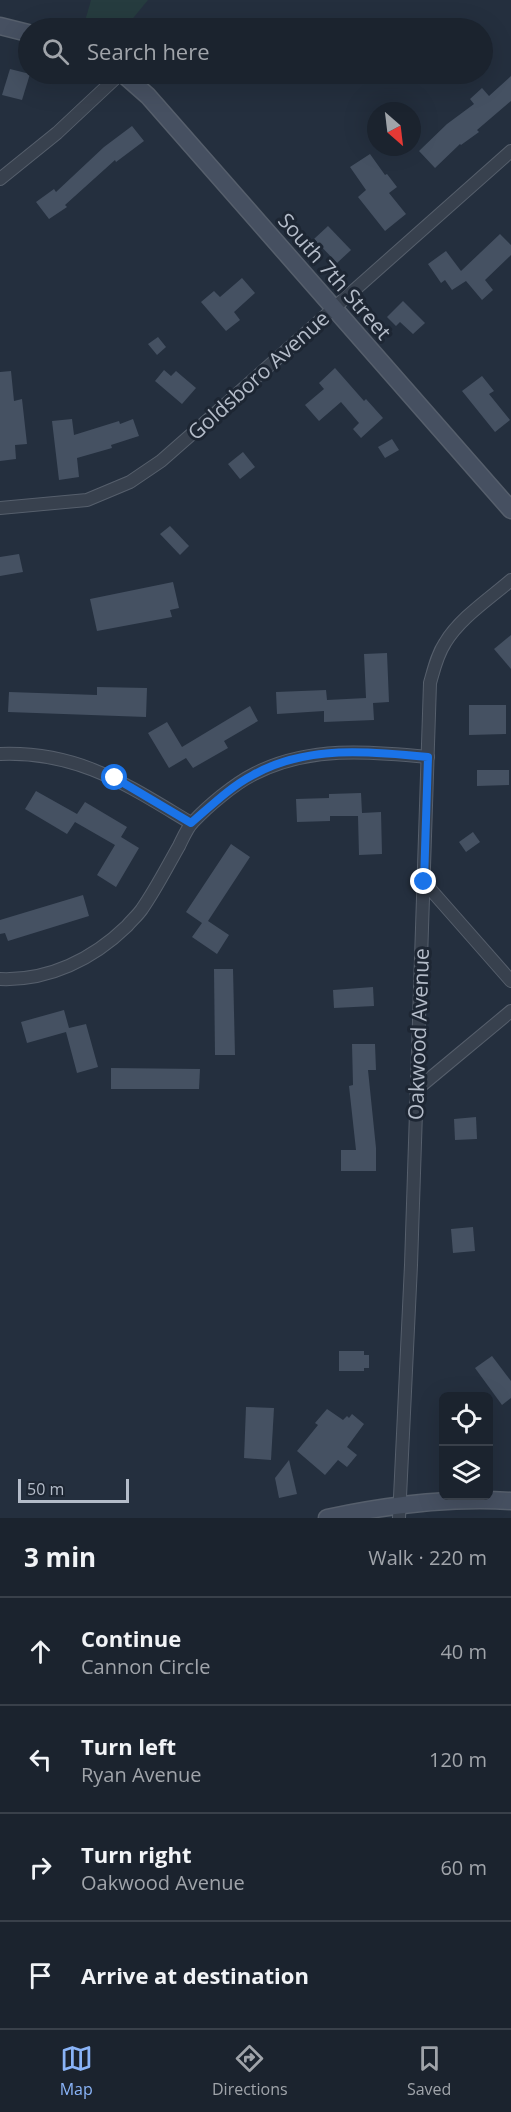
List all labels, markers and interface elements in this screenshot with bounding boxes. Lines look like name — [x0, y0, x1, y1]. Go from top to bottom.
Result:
search box — [18, 18, 493, 84]
icon: search — [39, 35, 72, 68]
text: Search here — [87, 36, 210, 66]
north arrow — [367, 102, 421, 156]
street label: South 7th Street — [272, 207, 398, 345]
street label: Goldsboro Avenue — [181, 304, 335, 446]
route start — [101, 764, 127, 790]
route end — [410, 868, 436, 894]
street label: Oakwood Avenue — [401, 948, 435, 1120]
map controls — [439, 1392, 493, 1500]
button: locate — [439, 1392, 493, 1446]
button: layers — [439, 1446, 493, 1500]
scale bar — [18, 1476, 129, 1504]
text: 50 m — [27, 1478, 64, 1500]
text: 3 min — [24, 1539, 96, 1575]
text: Walk · 220 m — [368, 1544, 487, 1571]
text: Continue — [81, 1623, 181, 1653]
icon: ahead — [24, 1635, 57, 1668]
text: 40 m — [440, 1638, 487, 1665]
text: Cannon Circle — [81, 1653, 210, 1680]
text: Turn left — [81, 1731, 176, 1761]
icon: left — [24, 1743, 57, 1776]
text: 120 m — [429, 1746, 487, 1773]
text: Ryan Avenue — [81, 1761, 202, 1788]
text: Turn right — [81, 1839, 192, 1869]
icon: right — [24, 1851, 57, 1884]
text: 60 m — [440, 1854, 487, 1881]
text: Oakwood Avenue — [81, 1869, 245, 1896]
icon: arrive — [24, 1959, 57, 1992]
text: Arrive at destination — [81, 1960, 309, 1990]
tab: Map — [60, 2042, 93, 2100]
tab: Directions — [212, 2042, 288, 2100]
tab: Saved — [407, 2042, 451, 2100]

